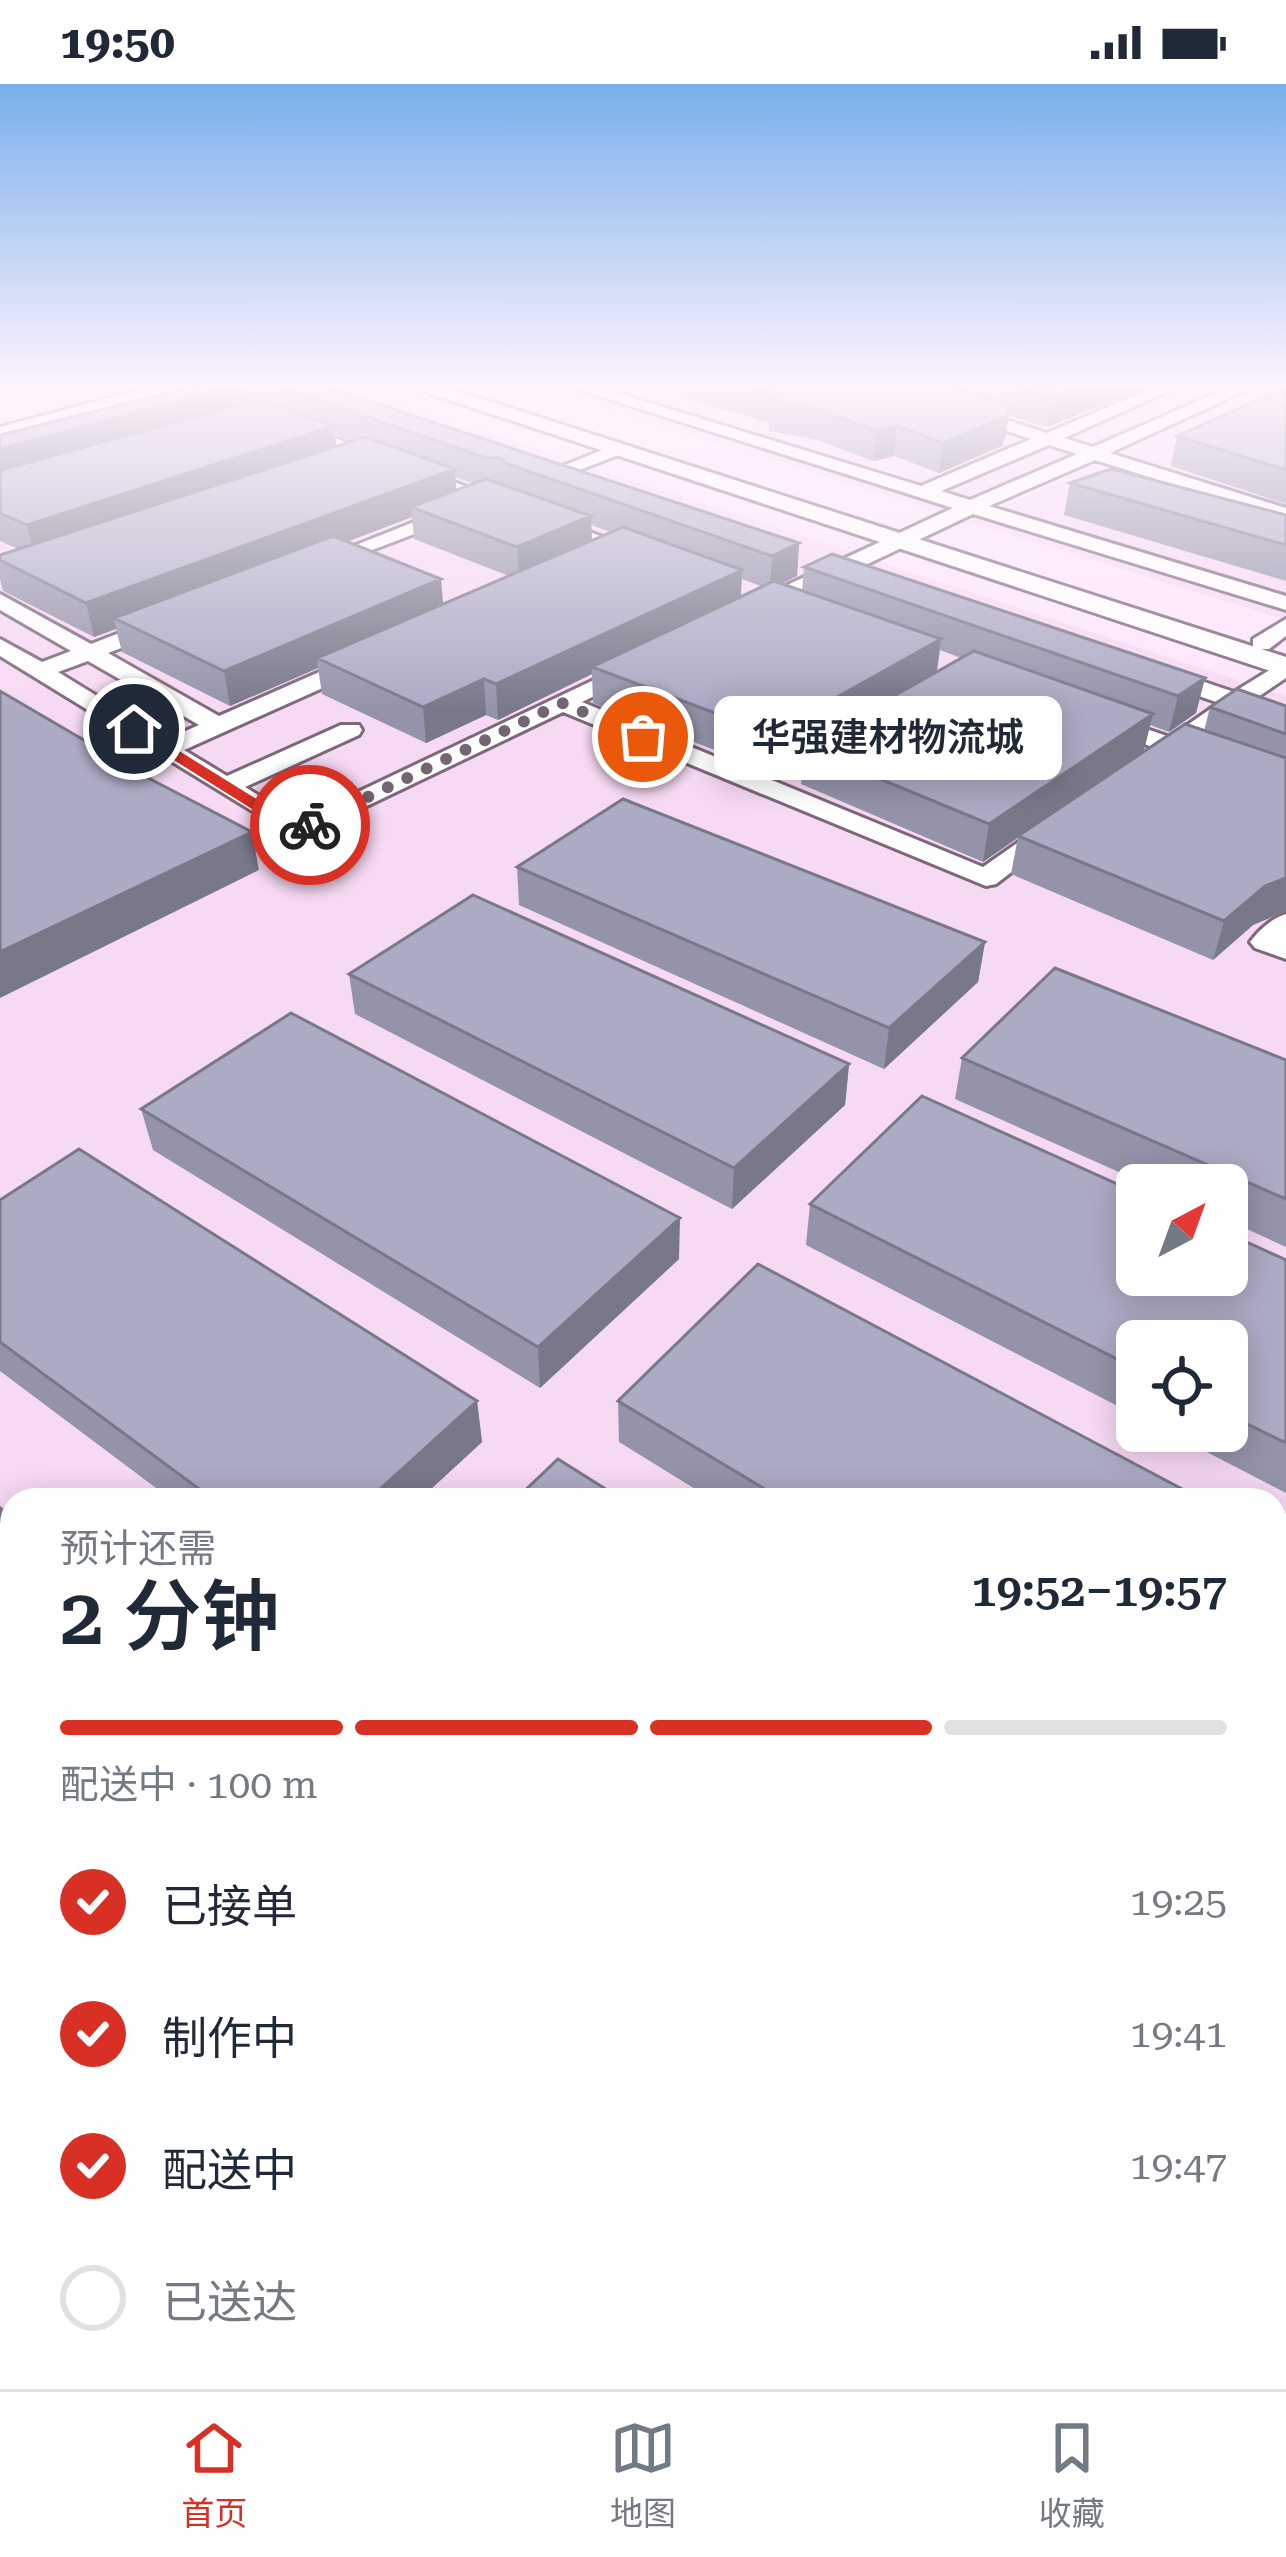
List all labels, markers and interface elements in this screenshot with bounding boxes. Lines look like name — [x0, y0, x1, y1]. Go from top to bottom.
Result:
text: 19:50 — [60, 16, 175, 69]
pin — [83, 678, 185, 780]
pin — [592, 686, 694, 788]
callout: 华强建材物流城 — [715, 695, 1063, 779]
icon: home — [101, 696, 167, 762]
icon: bag — [610, 704, 676, 770]
text: 华强建材物流城 — [751, 715, 1025, 761]
courier — [250, 765, 370, 885]
icon: bike — [277, 792, 343, 858]
north arrow — [1116, 1164, 1248, 1296]
map controls — [1116, 1164, 1248, 1452]
button: locate — [1116, 1320, 1248, 1452]
text: 预计还需 — [60, 1526, 216, 1572]
text: 19:52–19:57 — [971, 1564, 1227, 1617]
text: 2 分钟 — [60, 1572, 279, 1663]
text: 配送中 · 100 m — [60, 1762, 318, 1808]
icon: check — [60, 1869, 126, 1935]
text: 19:25 — [1130, 1879, 1227, 1925]
text: 已接单 — [162, 1880, 297, 1933]
icon: check — [60, 2001, 126, 2067]
text: 19:41 — [1130, 2011, 1227, 2057]
text: 制作中 — [162, 2012, 297, 2065]
icon: check — [60, 2133, 126, 2199]
text: 19:47 — [1130, 2143, 1227, 2189]
text: 配送中 — [162, 2144, 297, 2197]
text: 已送达 — [162, 2276, 297, 2329]
tab: 首页 — [181, 2415, 247, 2535]
tab: 地图 — [610, 2415, 676, 2535]
tab: 收藏 — [1039, 2415, 1105, 2535]

